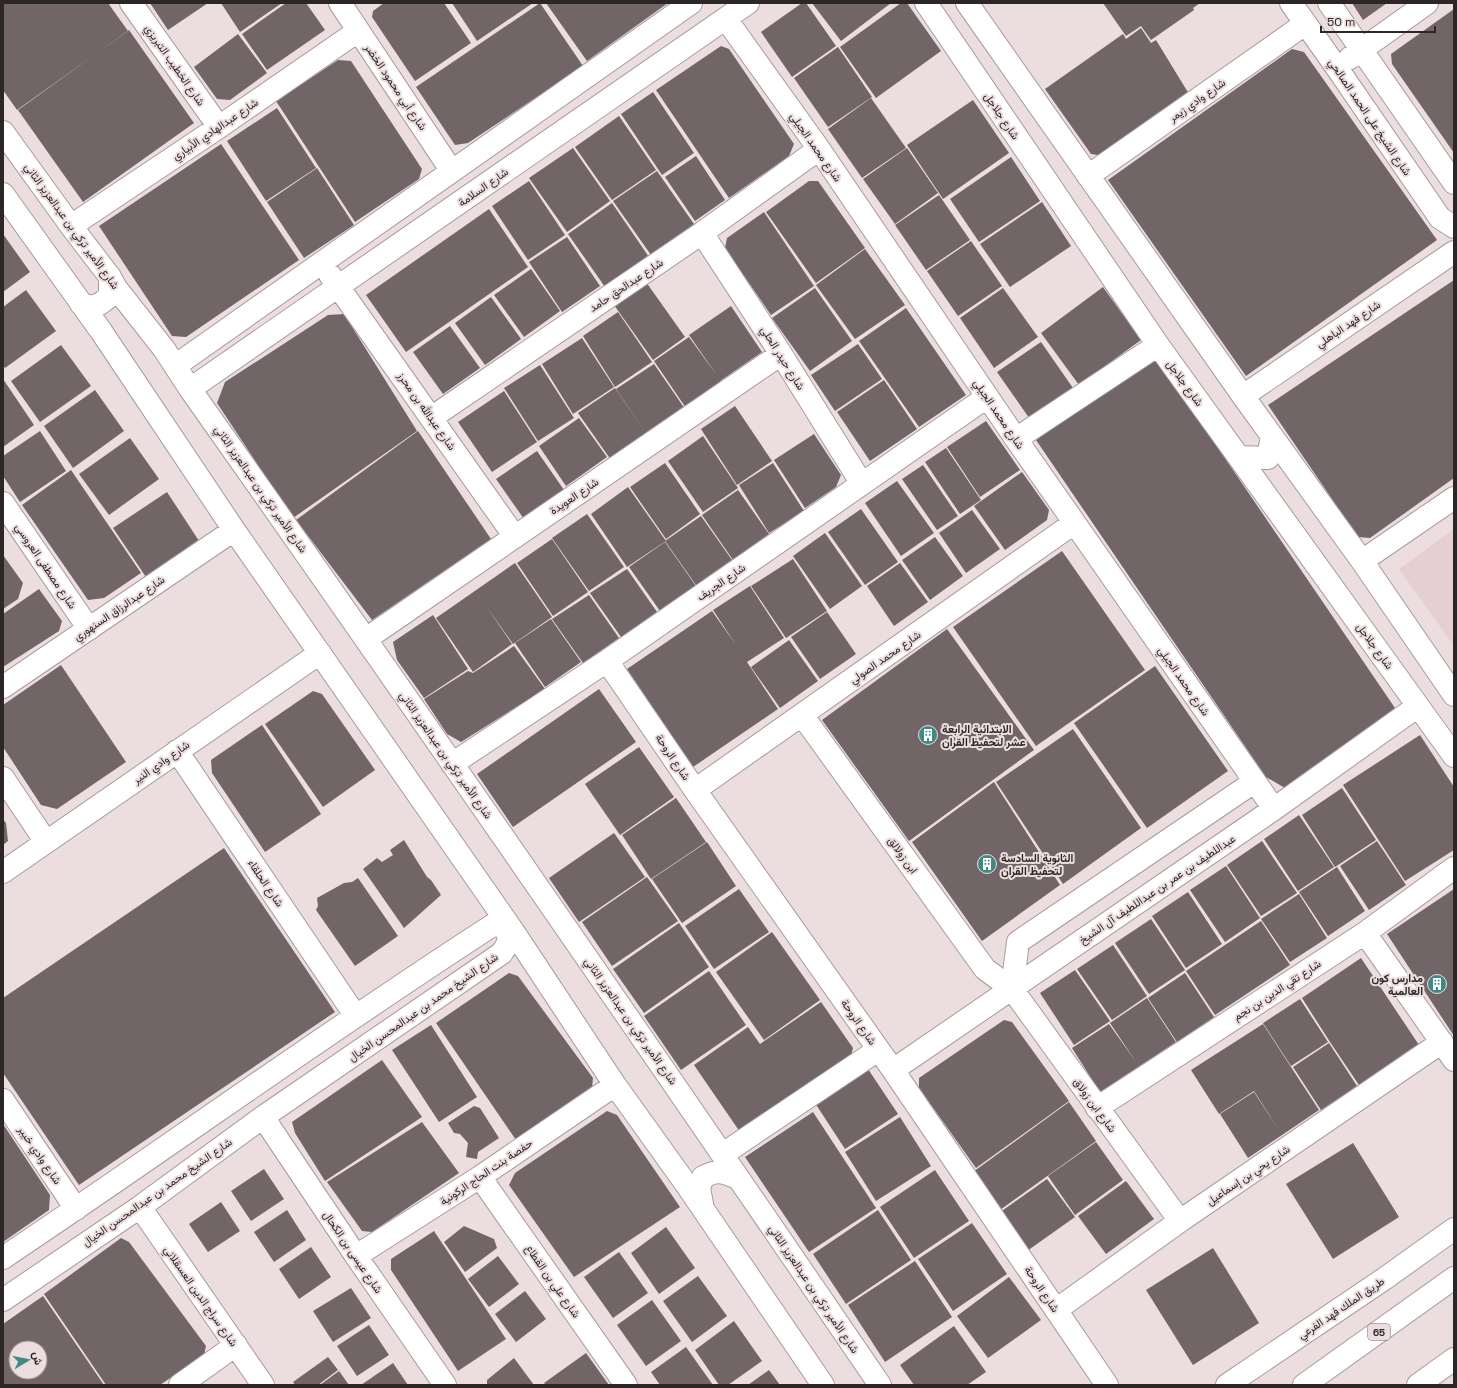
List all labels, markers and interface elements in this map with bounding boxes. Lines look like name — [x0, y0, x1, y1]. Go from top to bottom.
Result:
scale bar — [1321, 8, 1435, 34]
text: 50 m — [1327, 14, 1355, 30]
street label: شارع الخطيب التبريزي — [139, 22, 208, 110]
street label: شارع أبي محمود الخضر — [359, 40, 430, 135]
street label: شارع الشيخ على الحمد الصالحي — [1323, 56, 1415, 180]
street label: شارع وادي زيمر — [1165, 75, 1230, 128]
street label: شارع جلاجل — [980, 90, 1023, 143]
street label: شارع عبدالهادي الأبياري — [169, 95, 263, 165]
street label: شارع محمد الجيلي — [785, 110, 845, 186]
street label: شارع الأمير تركي بن عبدالعزيز الثاني — [19, 160, 123, 294]
street label: شارع السلامة — [455, 164, 512, 210]
street label: شارع عبدالحق حامد — [586, 255, 666, 316]
street label: شارع فهد الباهلي — [1313, 297, 1385, 353]
street label: شارع حيدر الحلي — [755, 324, 808, 394]
street label: شارع جلاجل — [1163, 357, 1207, 410]
street label: شارع عبدالله بن محرز — [393, 368, 459, 454]
street label: شارع محمد الجيلي — [968, 376, 1028, 453]
street label: شارع الأمير تركي بن عبدالعزيز الثاني — [209, 423, 311, 557]
street label: شارع العويدة — [547, 474, 602, 518]
street label: شارع مصطفى العروسي — [10, 521, 80, 613]
street label: شارع الجريف — [694, 560, 749, 605]
street label: شارع عبدالرزاق السنهوري — [71, 572, 169, 646]
street label: شارع جلاجل — [1353, 620, 1397, 673]
street label: شارع محمد الصولي — [847, 627, 925, 689]
street label: شارع محمد الجيلي — [1153, 644, 1213, 720]
street label: شارع الأمير تركي بن عبدالعزيز الثاني — [394, 689, 496, 823]
place label: الابتدائية الرابعة عشر لتحفيظ القران — [942, 722, 1026, 749]
building icon: الابتدائية الرابعة عشر لتحفيظ القران — [917, 724, 939, 746]
street label: شارع الروحة — [652, 731, 694, 784]
street label: شارع وادي النير — [129, 737, 194, 790]
street label: عبداللطيف بن عمر بن عبداللطيف آل الشيخ — [1076, 831, 1239, 948]
street label: ابن زولالق — [885, 834, 921, 876]
place label: الثانوية السادسة لتحفيظ القران — [1001, 851, 1074, 878]
building icon: الثانوية السادسة لتحفيظ القران — [976, 853, 998, 875]
street label: شارع الحلقاء — [244, 857, 287, 910]
street label: شارع الشيخ محمد بن عبدالمحسن الخيال — [346, 950, 501, 1065]
street label: شارع الأمير تركي بن عبدالعزيز الثاني — [579, 955, 681, 1089]
street label: شارع تقي الدين بن نجم — [1231, 956, 1325, 1026]
place label: مدارس كون العالمية — [1371, 971, 1423, 998]
building icon: مدارس كون العالمية — [1426, 973, 1448, 995]
street label: شارع الروحة — [837, 996, 880, 1048]
street label: شارع ابن زولاق — [1070, 1075, 1120, 1136]
street label: شارع وادي خيبر — [12, 1122, 65, 1189]
street label: شارع الشيخ محمد بن عبدالمحسن الخيال — [80, 1135, 235, 1250]
street label: حفصة بنت الحاج الركونية — [437, 1136, 536, 1209]
street label: شارع يحي بن إسماعيل — [1204, 1142, 1294, 1211]
street label: شارع عيسى بن الكحال — [319, 1208, 386, 1297]
street label: شارع الأمير تركي بن عبدالعزيز الثاني — [763, 1222, 863, 1358]
street label: شارع علي بن القطاع — [520, 1242, 584, 1322]
street label: شارع سراج الدين العسقلاني — [158, 1243, 241, 1351]
street label: شارع الروحة — [1021, 1263, 1063, 1316]
street label: طريق الملك فهد الفرعي — [1295, 1274, 1389, 1345]
road number: 65 — [1368, 1324, 1390, 1340]
north arrow — [8, 1340, 48, 1380]
text: ش — [30, 1351, 46, 1366]

